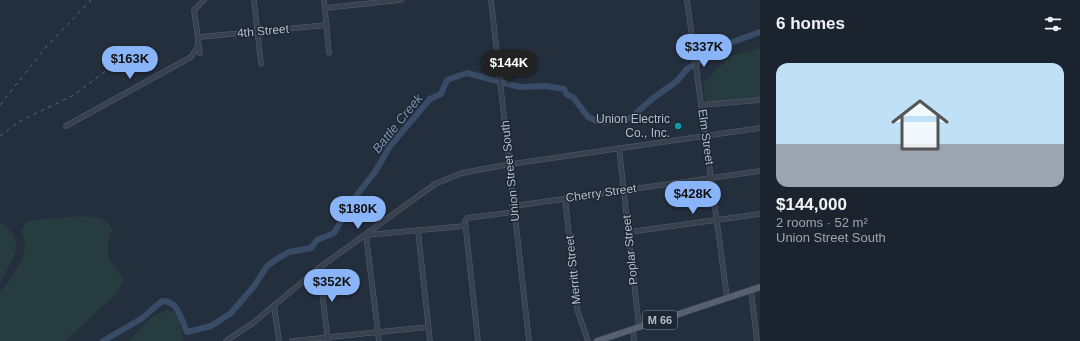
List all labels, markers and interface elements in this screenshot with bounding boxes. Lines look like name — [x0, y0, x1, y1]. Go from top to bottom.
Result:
icon: filters — [1042, 13, 1064, 35]
text: 6 homes — [776, 14, 845, 33]
street label: 4th Street — [236, 22, 290, 40]
pin: $337K — [676, 34, 732, 68]
text: $337K — [685, 39, 723, 54]
pin: $163K — [102, 46, 158, 80]
pin: $144K — [481, 50, 537, 84]
text: $163K — [111, 51, 149, 66]
text: $144K — [490, 55, 528, 70]
icon: home — [884, 89, 956, 161]
water label: Battle Creek — [369, 90, 427, 156]
street label: Elm Street — [695, 108, 717, 166]
place label: Union Electric Co., Inc. — [596, 112, 670, 140]
street label: Union Street South — [498, 120, 522, 222]
marker: Union Electric Co., Inc. — [673, 121, 683, 131]
street label: Cherry Street — [565, 181, 638, 205]
pin: $428K — [665, 181, 721, 215]
text: $428K — [674, 186, 712, 201]
text: $144,000 — [776, 195, 847, 214]
pin: $180K — [330, 196, 386, 230]
text: $180K — [339, 201, 377, 216]
street label: Poplar Street — [619, 214, 641, 286]
text: 2 rooms · 52 m² — [776, 215, 868, 230]
text: Union Street South — [776, 230, 886, 245]
street label: Merritt Street — [562, 234, 584, 305]
pin: $352K — [304, 269, 360, 303]
text: $352K — [313, 274, 351, 289]
road number: M 66 — [643, 311, 677, 329]

